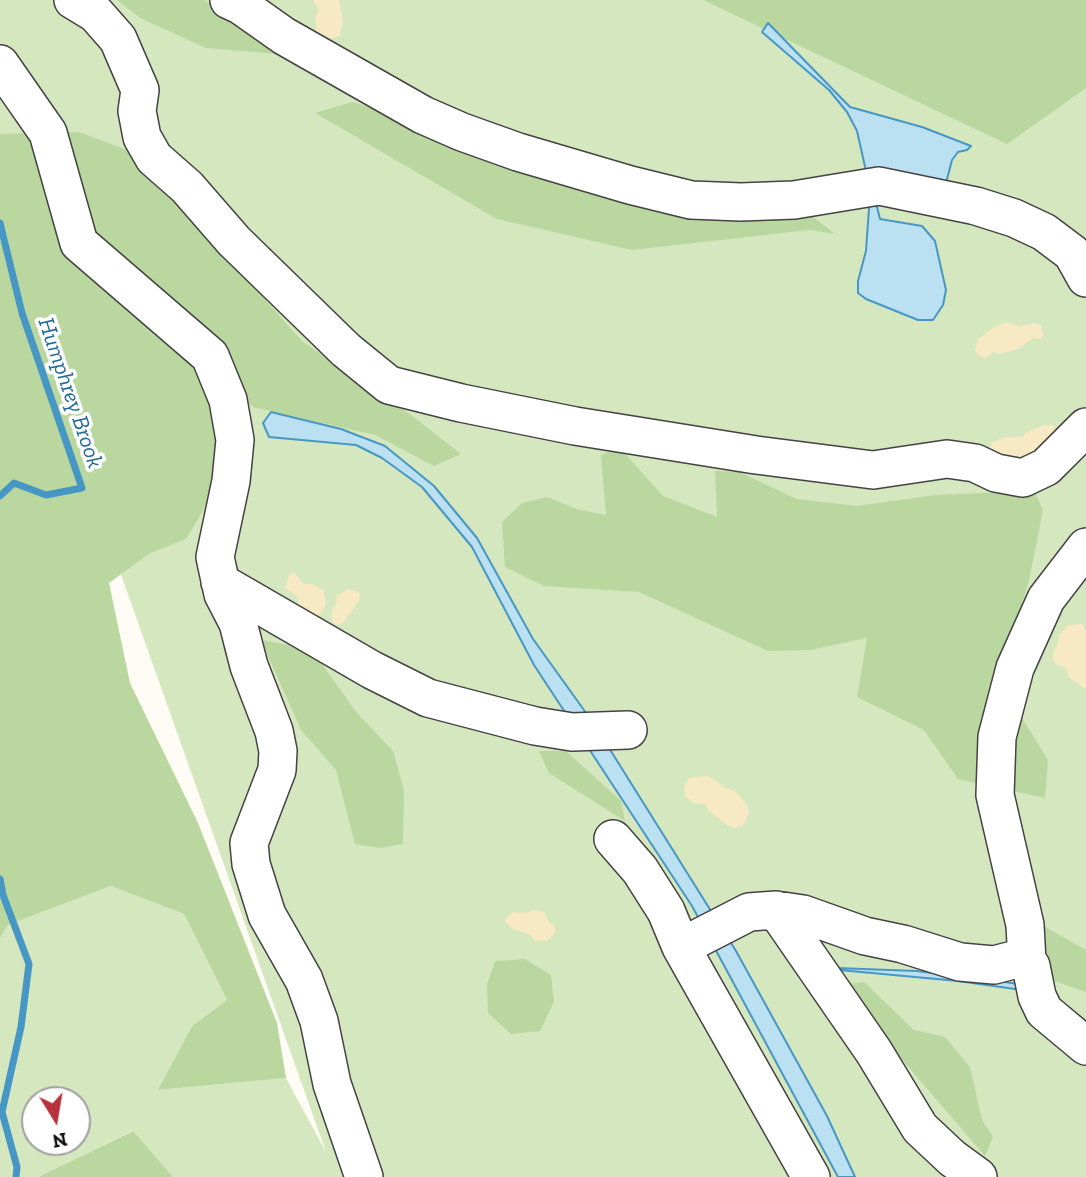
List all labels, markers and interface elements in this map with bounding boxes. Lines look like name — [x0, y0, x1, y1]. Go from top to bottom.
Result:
water label: Humphrey Brook — [31, 314, 109, 472]
north arrow — [21, 1086, 91, 1156]
text: N — [50, 1127, 69, 1153]

